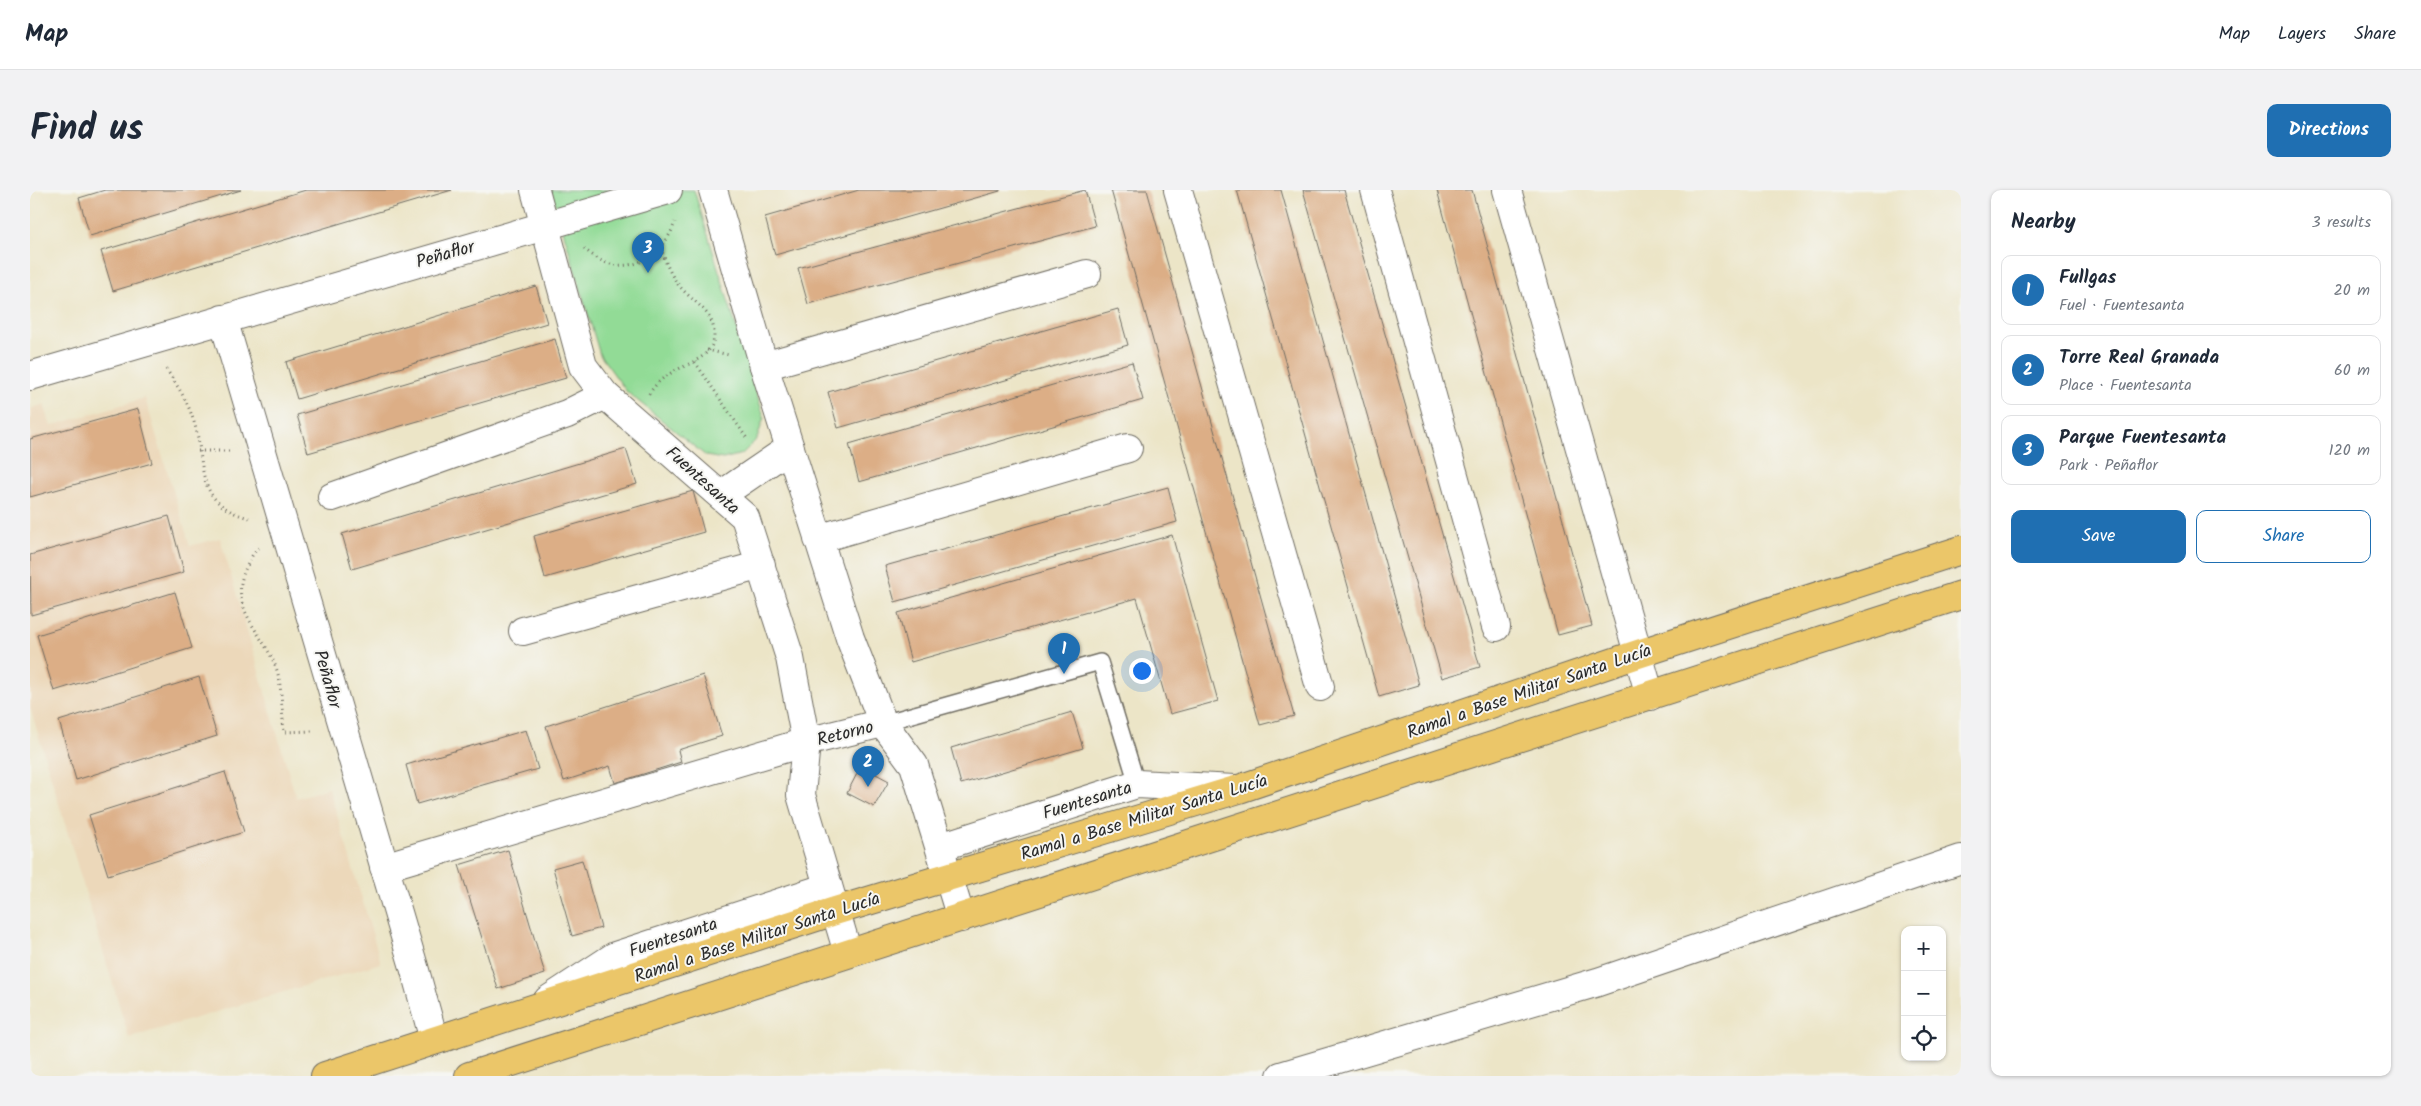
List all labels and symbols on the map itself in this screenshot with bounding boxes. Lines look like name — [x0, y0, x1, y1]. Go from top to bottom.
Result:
pin: 3 — [632, 232, 664, 273]
street label: Peñaflor — [413, 233, 479, 278]
street label: Fuentesanta — [658, 440, 746, 523]
pin: 1 — [1048, 633, 1080, 674]
street label: Ramal a Base Militar Santa Lucía — [1403, 637, 1656, 748]
street label: Peñaflor — [304, 647, 349, 713]
your location — [1129, 658, 1155, 684]
street label: Retorno — [814, 713, 877, 755]
pin: 2 — [852, 746, 884, 787]
street label: Ramal a Base Militar Santa Lucía — [1017, 767, 1272, 870]
street label: Fuentesanta — [1039, 774, 1136, 829]
street label: Ramal a Base Militar Santa Lucía — [631, 885, 884, 992]
street label: Fuentesanta — [625, 910, 722, 966]

